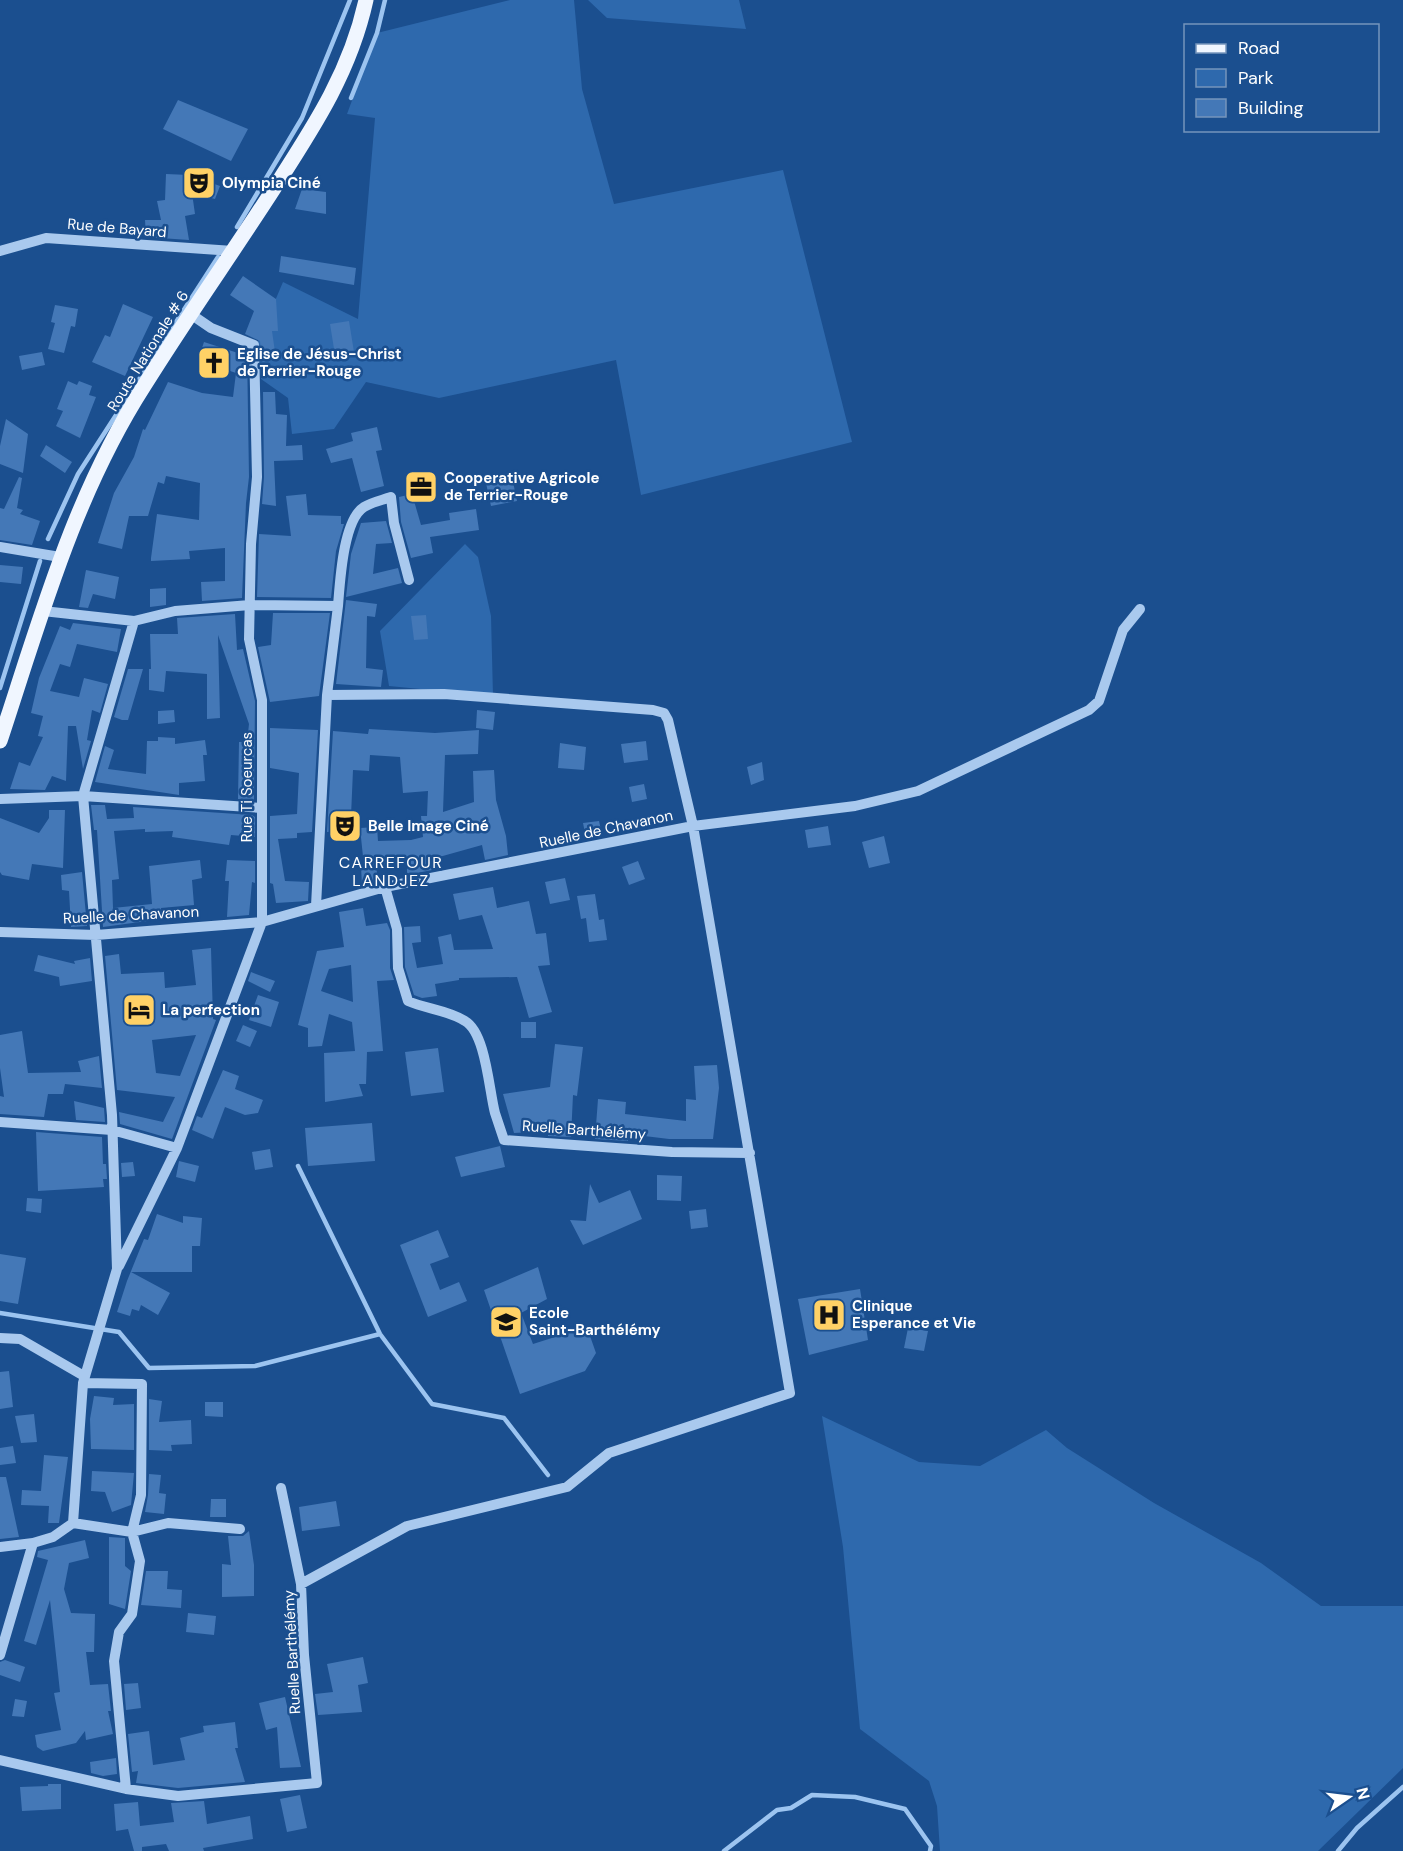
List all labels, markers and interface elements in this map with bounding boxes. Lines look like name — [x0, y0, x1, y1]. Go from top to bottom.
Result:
legend — [1184, 24, 1379, 132]
text: Road — [1238, 36, 1280, 60]
text: Park — [1238, 66, 1274, 90]
text: Building — [1238, 96, 1303, 120]
theatre icon: Olympia Ciné — [181, 165, 217, 201]
place label: Olympia Ciné — [222, 173, 321, 193]
street label: Rue de Bayard — [67, 214, 167, 242]
street label: Route Nationale # 6 — [103, 287, 193, 415]
place label: Eglise de Jésus-Christ de Terrier-Rouge — [237, 344, 402, 381]
church icon: Eglise de Jésus-Christ de Terrier-Rouge — [196, 345, 232, 381]
place label: Cooperative Agricole de Terrier-Rouge — [444, 468, 599, 505]
office icon: Cooperative Agricole de Terrier-Rouge — [403, 469, 439, 505]
street label: Rue Ti Soeurcas — [237, 732, 257, 842]
street label: Ruelle de Chavanon — [537, 805, 675, 853]
theatre icon: Belle Image Ciné — [327, 808, 363, 844]
place label: Belle Image Ciné — [368, 816, 489, 836]
district label: CARREFOUR LANDJEZ — [339, 852, 443, 891]
street label: Ruelle de Chavanon — [62, 901, 200, 929]
hotel icon: La perfection — [121, 992, 157, 1028]
place label: La perfection — [162, 1000, 260, 1020]
street label: Ruelle Barthélémy — [521, 1116, 647, 1144]
place label: Clinique Esperance et Vie — [852, 1296, 976, 1333]
hospital icon: Clinique Esperance et Vie — [811, 1297, 847, 1333]
place label: Ecole Saint-Barthélémy — [529, 1303, 661, 1340]
school or university icon: Ecole Saint-Barthélémy — [488, 1304, 524, 1340]
street label: Ruelle Barthélémy — [279, 1589, 305, 1715]
north arrow — [1319, 1767, 1379, 1827]
text: N — [1351, 1785, 1375, 1802]

